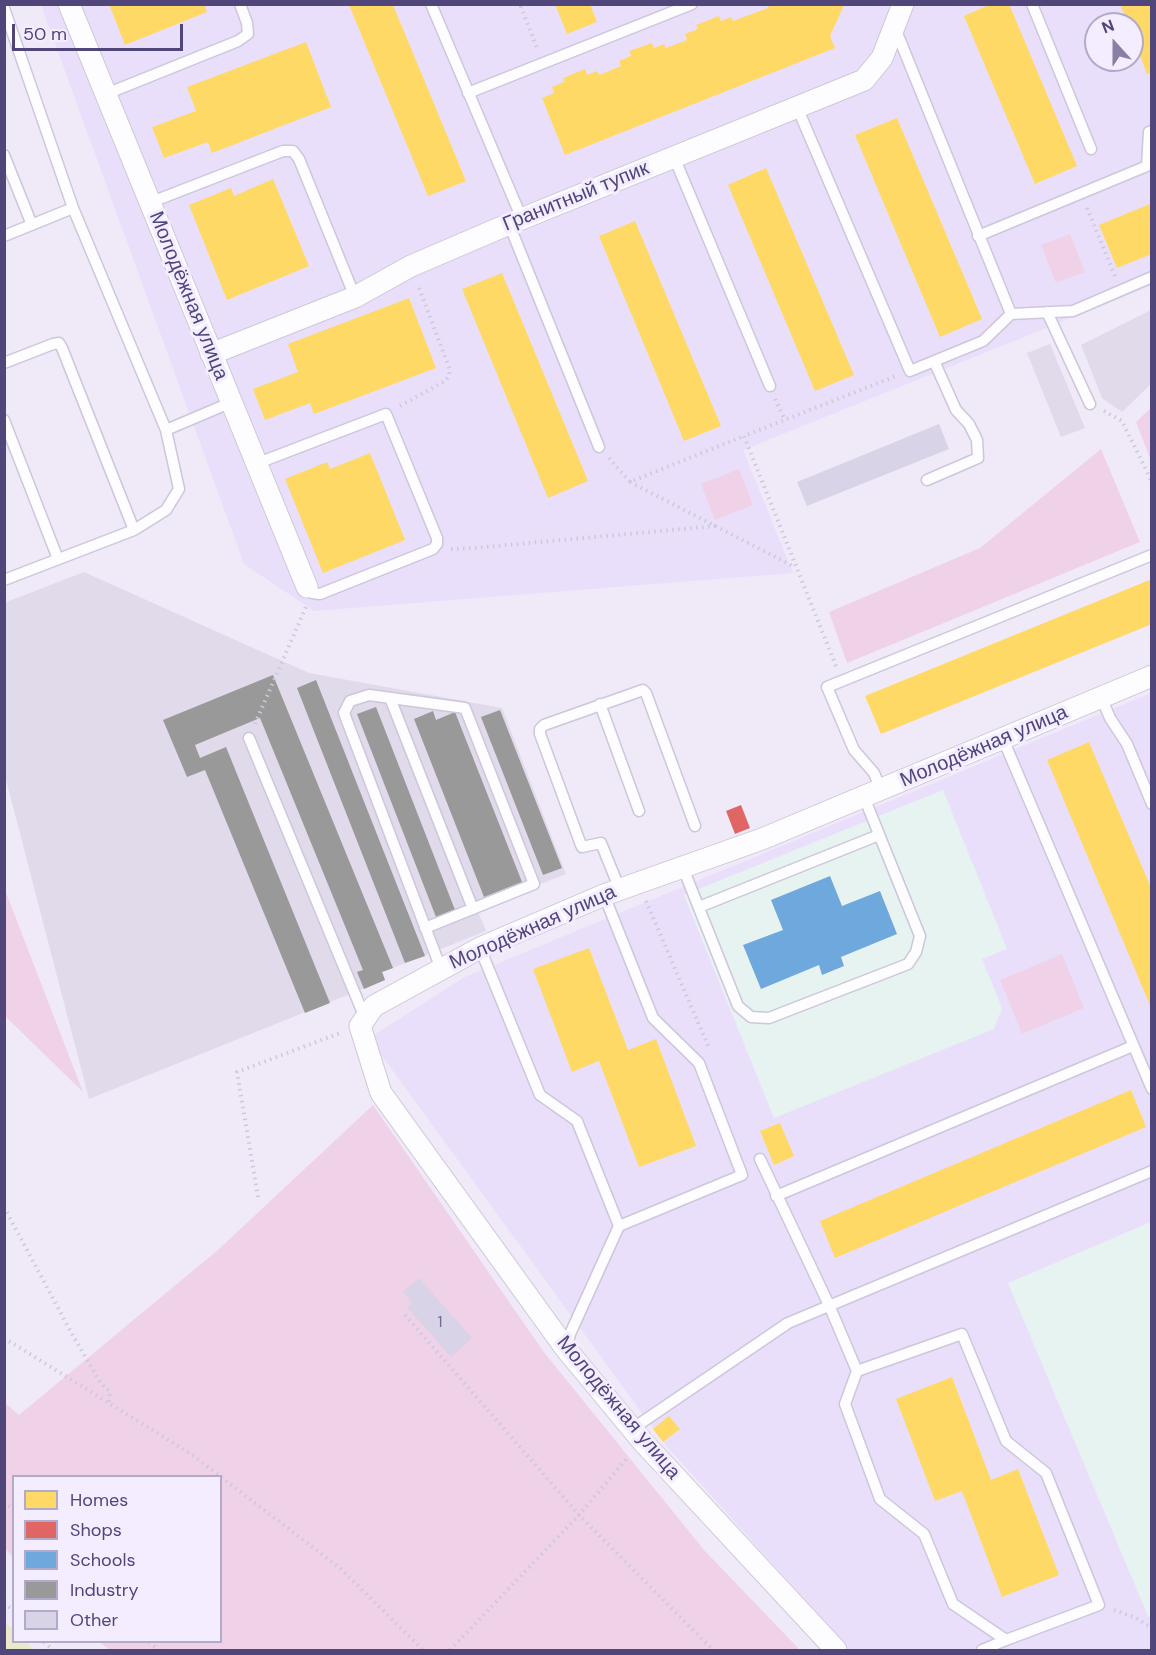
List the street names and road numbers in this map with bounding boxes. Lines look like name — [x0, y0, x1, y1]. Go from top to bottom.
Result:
street label: Гранитный тупик — [499, 157, 653, 237]
street label: Молодёжная улица — [143, 208, 233, 384]
street label: Молодёжная улица — [897, 701, 1071, 793]
street label: Молодёжная улица — [446, 881, 620, 975]
street label: Молодёжная улица — [551, 1331, 685, 1485]

